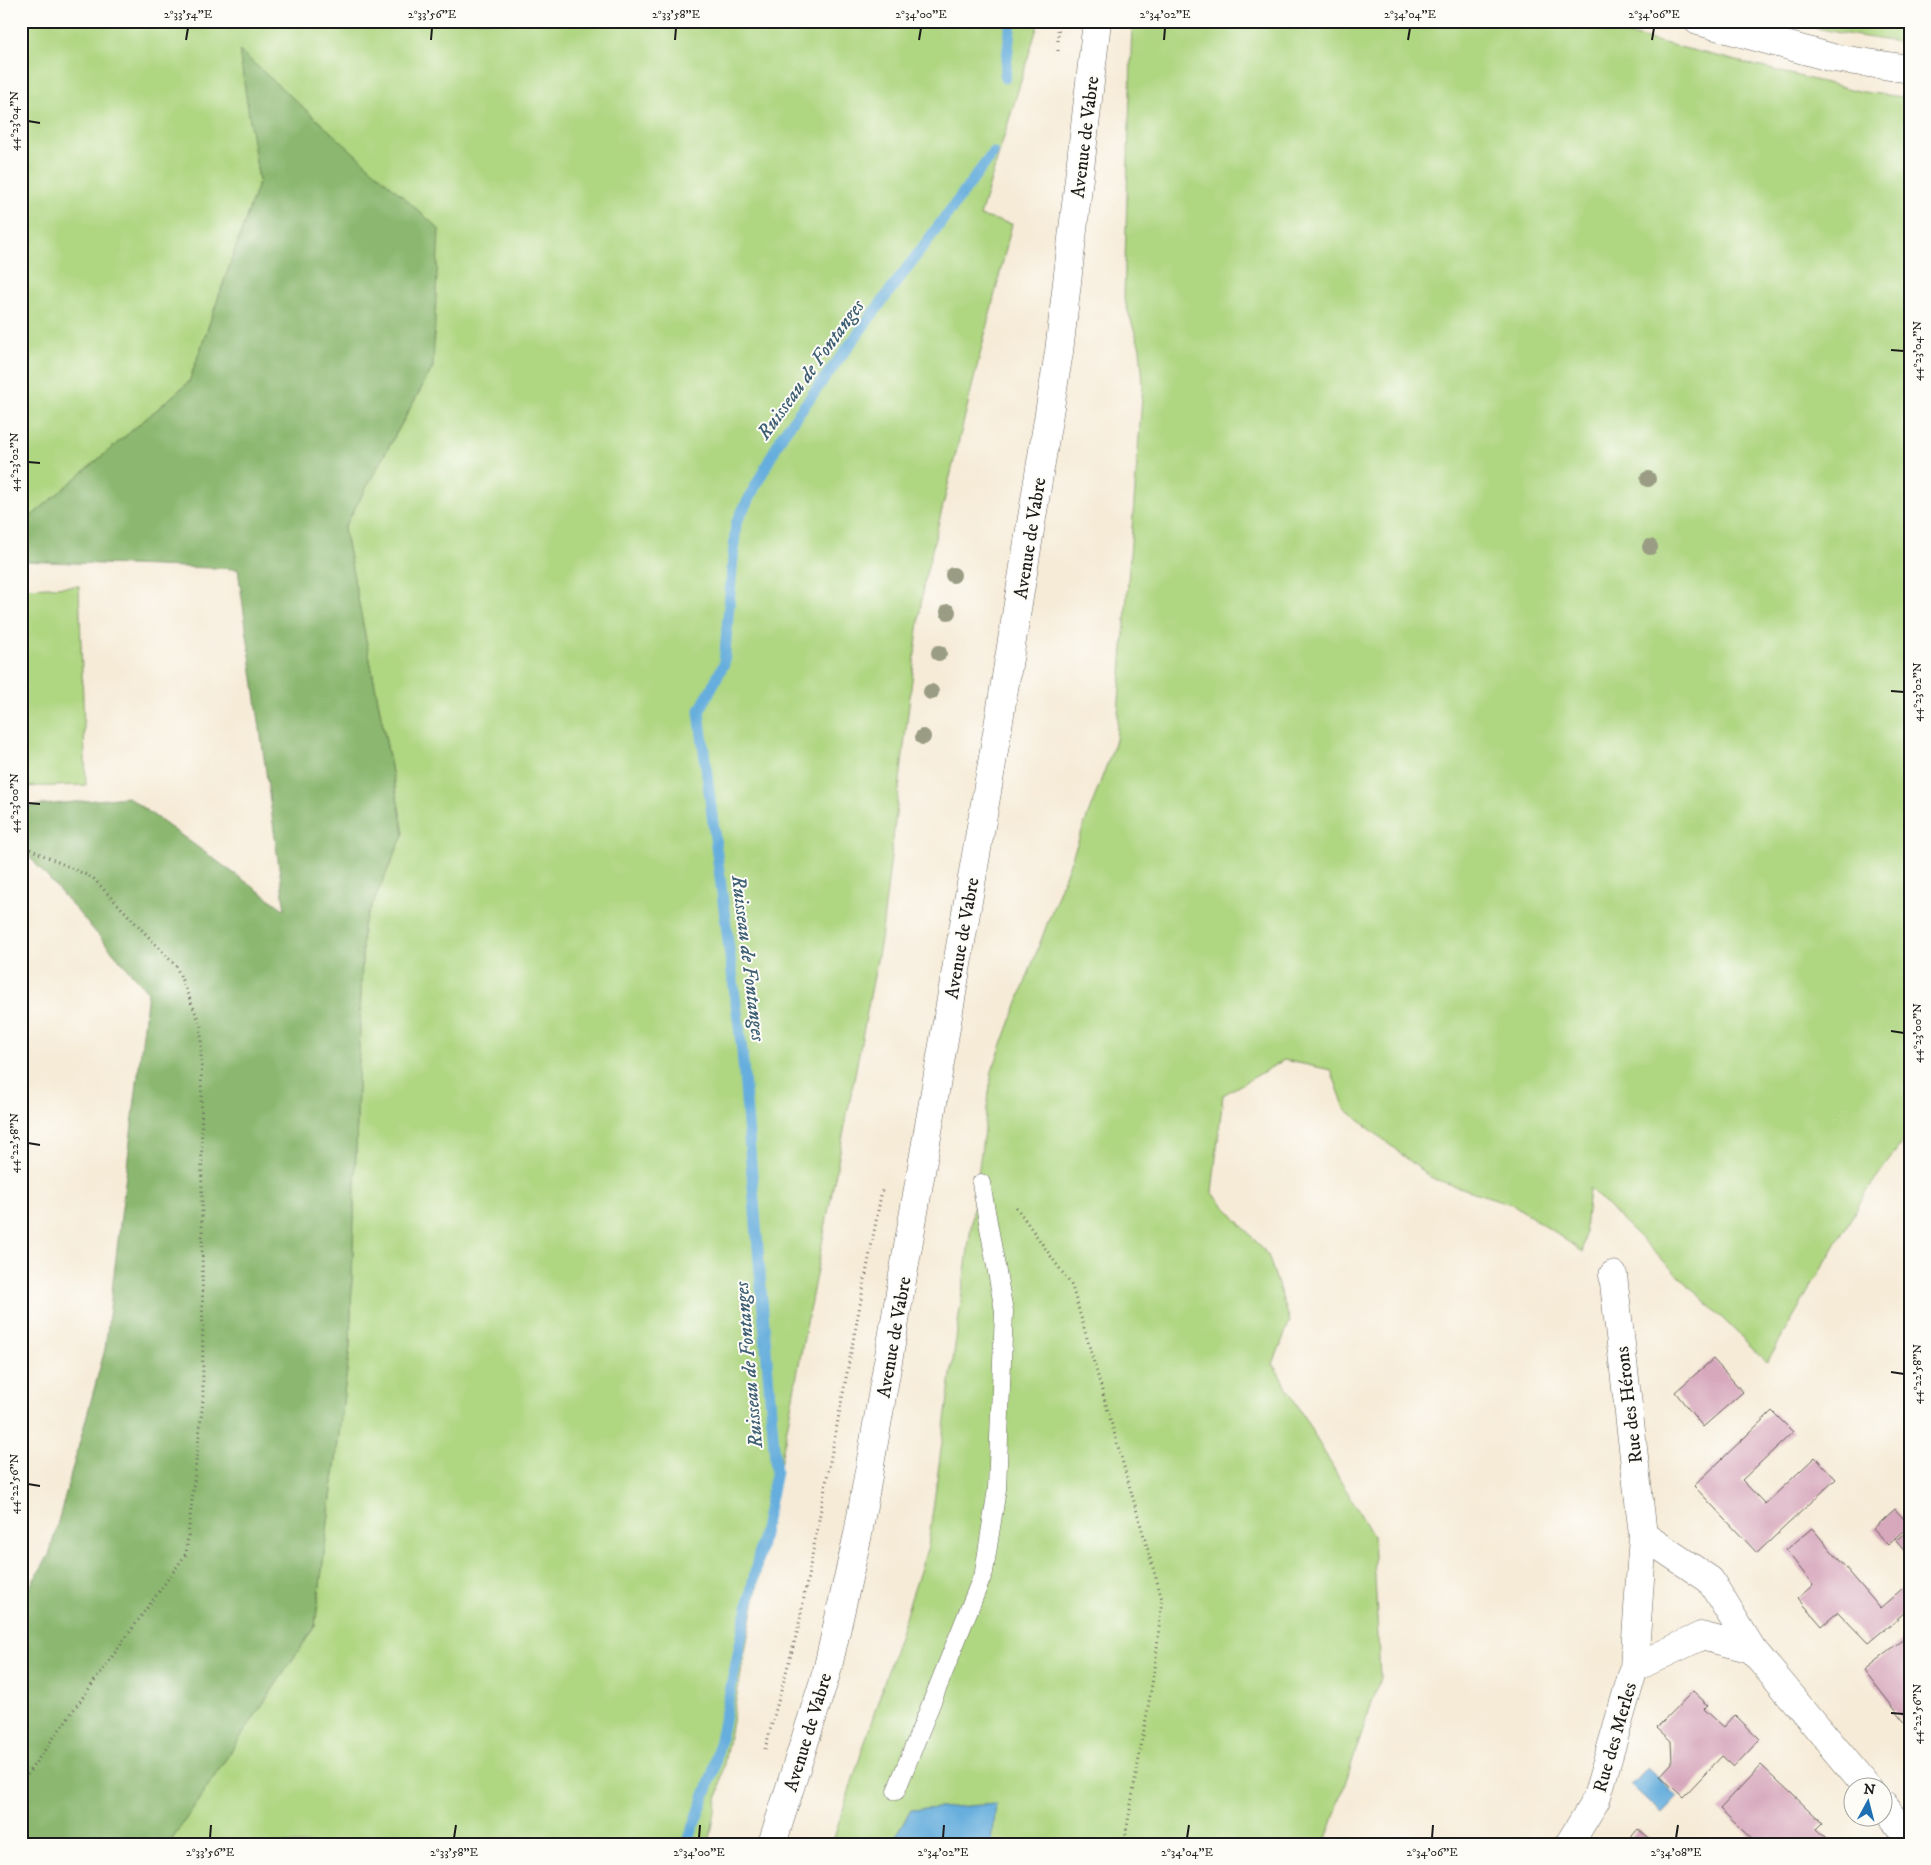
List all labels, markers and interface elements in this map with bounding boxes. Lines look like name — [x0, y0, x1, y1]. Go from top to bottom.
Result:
text: 2°33'54"E — [164, 7, 213, 22]
text: 2°33'56"E — [408, 7, 457, 22]
text: 2°33'58"E — [652, 7, 701, 22]
text: 2°34'00"E — [895, 7, 947, 22]
text: 2°34'02"E — [1140, 7, 1191, 22]
text: 2°34'04"E — [1384, 7, 1436, 22]
text: 2°34'06"E — [1628, 7, 1680, 22]
street label: Avenue de Vabre — [1067, 75, 1104, 200]
text: 44°23'04"N — [7, 91, 22, 151]
water label: Ruisseau de Fontanges — [751, 294, 871, 446]
text: 44°23'04"N — [1910, 321, 1925, 381]
text: 44°23'02"N — [7, 432, 22, 492]
street label: Avenue de Vabre — [1010, 476, 1051, 601]
text: 44°23'02"N — [1910, 662, 1925, 722]
text: 44°23'00"N — [7, 773, 22, 833]
water label: Ruisseau de Fontanges — [725, 873, 770, 1043]
street label: Avenue de Vabre — [940, 876, 985, 1001]
text: 44°23'00"N — [1910, 1003, 1925, 1063]
text: 44°22'58"N — [7, 1113, 22, 1173]
street label: Avenue de Vabre — [872, 1275, 917, 1400]
water label: Ruisseau de Fontanges — [730, 1280, 769, 1450]
text: 44°22'58"N — [1910, 1344, 1925, 1404]
street label: Rue des Hérons — [1611, 1345, 1648, 1465]
text: 44°22'56"N — [7, 1454, 22, 1514]
street label: Avenue de Vabre — [779, 1670, 837, 1795]
street label: Rue des Merles — [1589, 1680, 1642, 1795]
text: 44°22'56"N — [1910, 1684, 1925, 1744]
north arrow — [1844, 1778, 1894, 1828]
text: N — [1863, 1780, 1877, 1800]
text: 2°33'56"E — [186, 1845, 235, 1860]
text: 2°33'58"E — [430, 1845, 479, 1860]
text: 2°34'00"E — [673, 1845, 725, 1860]
text: 2°34'02"E — [918, 1845, 969, 1860]
text: 2°34'04"E — [1161, 1845, 1213, 1860]
text: 2°34'06"E — [1406, 1845, 1458, 1860]
text: 2°34'08"E — [1650, 1845, 1702, 1860]

